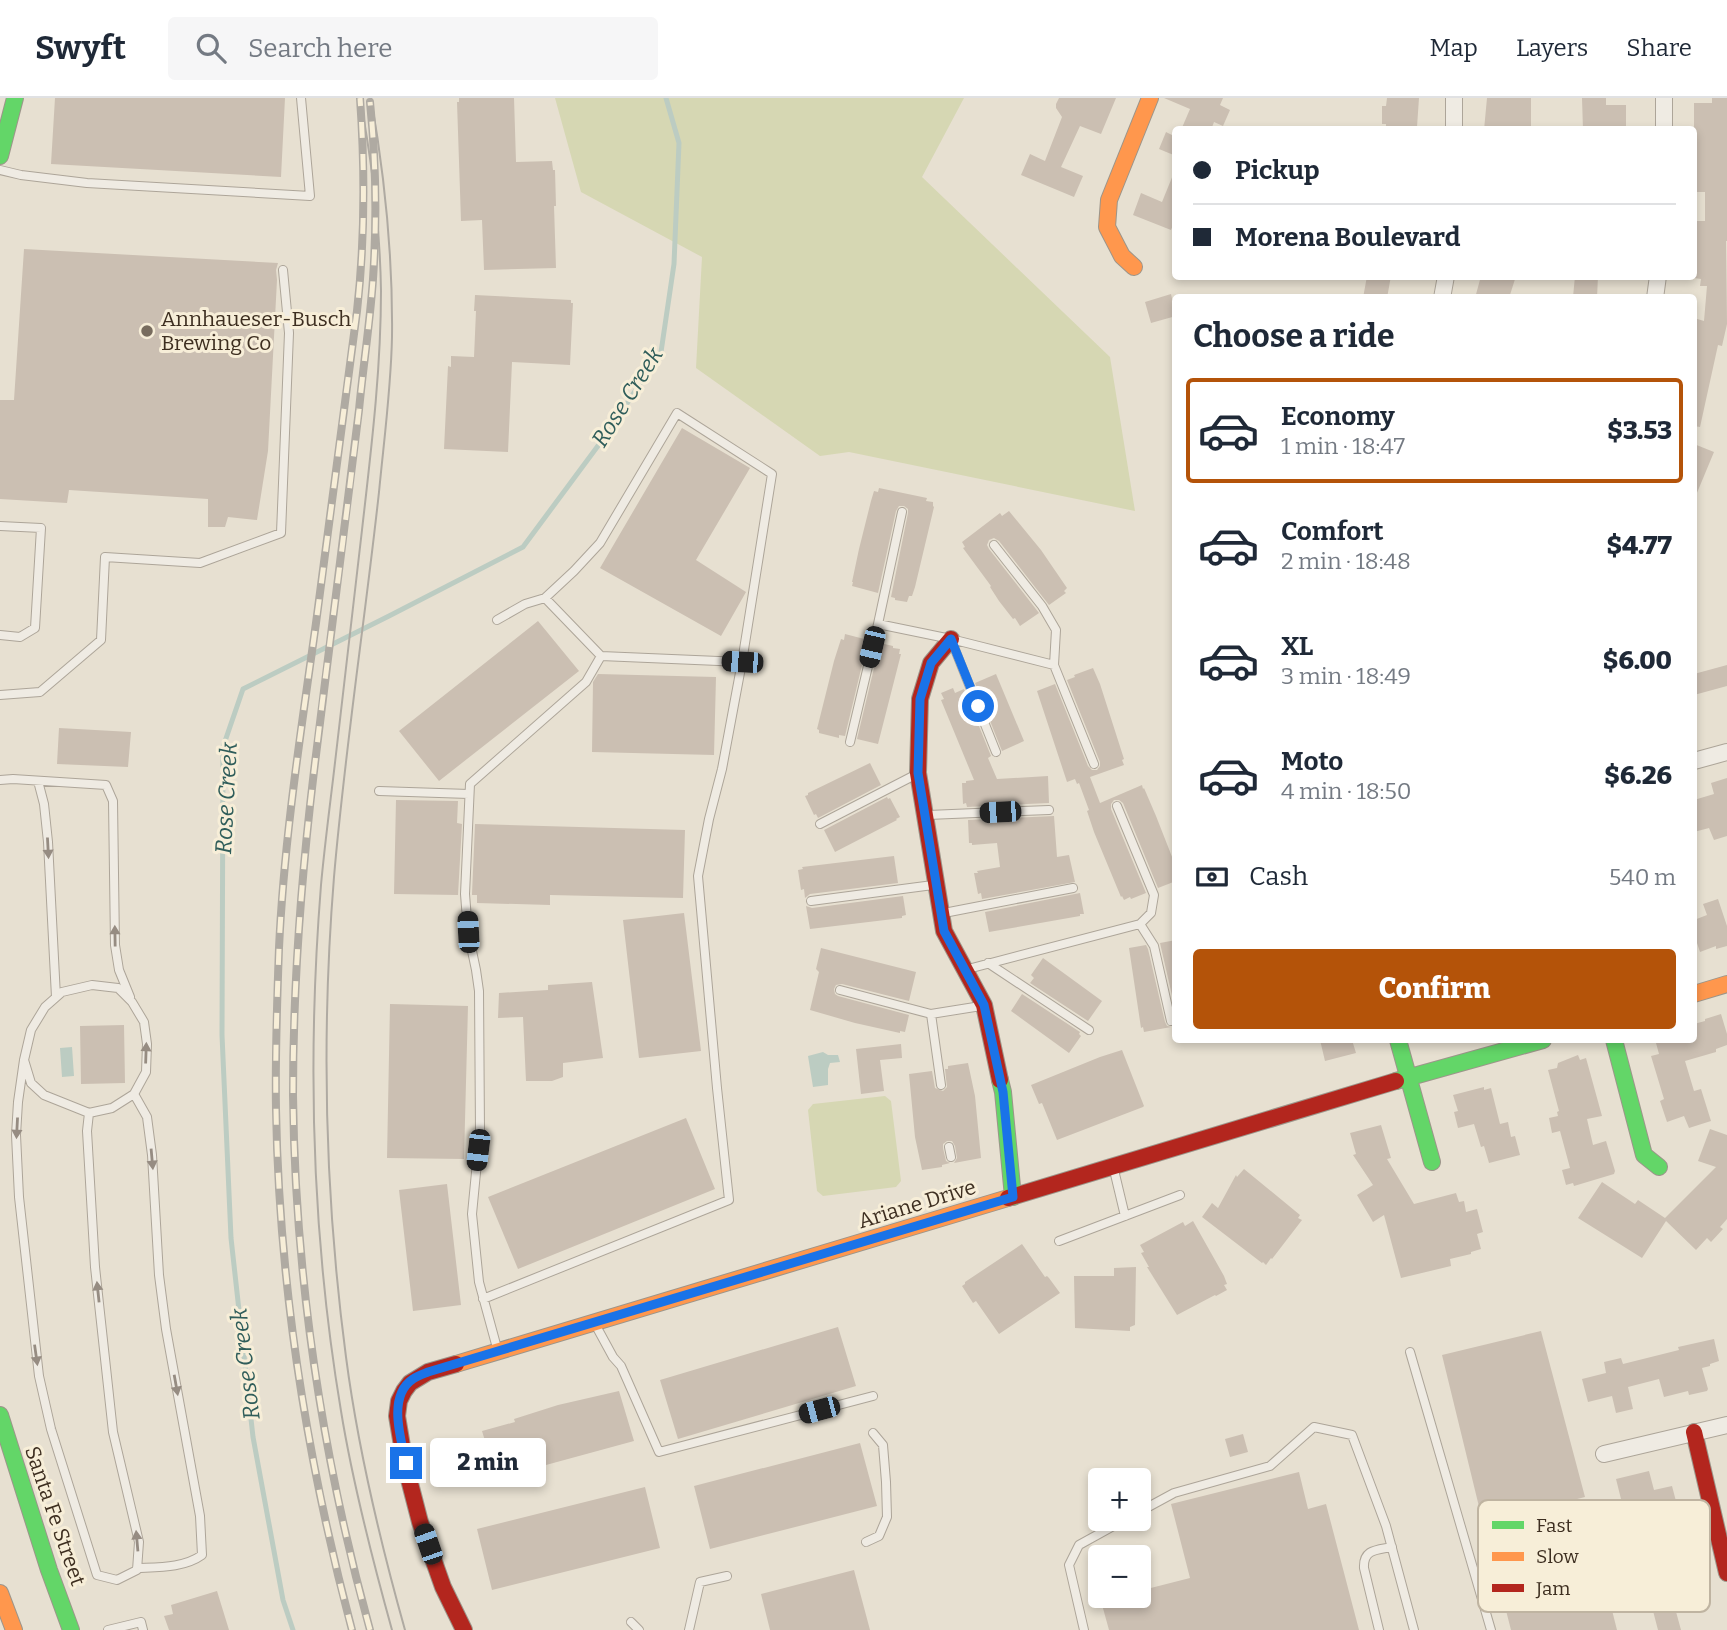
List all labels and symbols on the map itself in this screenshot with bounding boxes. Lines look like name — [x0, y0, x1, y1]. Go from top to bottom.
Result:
place label: Annhaueser-Busch Brewing Co — [161, 306, 351, 356]
marker: Annhaueser-Busch Brewing Co — [139, 323, 155, 339]
water label: Rose Creek — [585, 342, 669, 452]
car — [858, 624, 887, 670]
car — [721, 650, 764, 674]
route start — [962, 690, 994, 722]
water label: Rose Creek — [209, 741, 243, 855]
car — [979, 800, 1022, 824]
one-way arrow — [43, 837, 54, 859]
car — [457, 910, 480, 954]
one-way arrow — [110, 925, 121, 947]
one-way arrow — [141, 1042, 152, 1064]
one-way arrow — [11, 1117, 22, 1139]
car — [466, 1128, 491, 1172]
one-way arrow — [147, 1148, 158, 1170]
street label: Ariane Drive — [855, 1174, 979, 1234]
one-way arrow — [92, 1281, 103, 1303]
water label: Rose Creek — [224, 1306, 266, 1421]
one-way arrow — [31, 1344, 42, 1366]
one-way arrow — [171, 1374, 182, 1396]
car — [796, 1394, 843, 1426]
callout: 2 min — [430, 1438, 546, 1488]
street label: Santa Fe Street — [19, 1443, 91, 1590]
route end — [390, 1447, 422, 1479]
legend — [1478, 1500, 1710, 1612]
text: Fast — [1536, 1514, 1573, 1537]
car — [412, 1521, 445, 1567]
one-way arrow — [131, 1530, 142, 1552]
text: Slow — [1536, 1545, 1579, 1568]
text: Jam — [1535, 1577, 1570, 1600]

